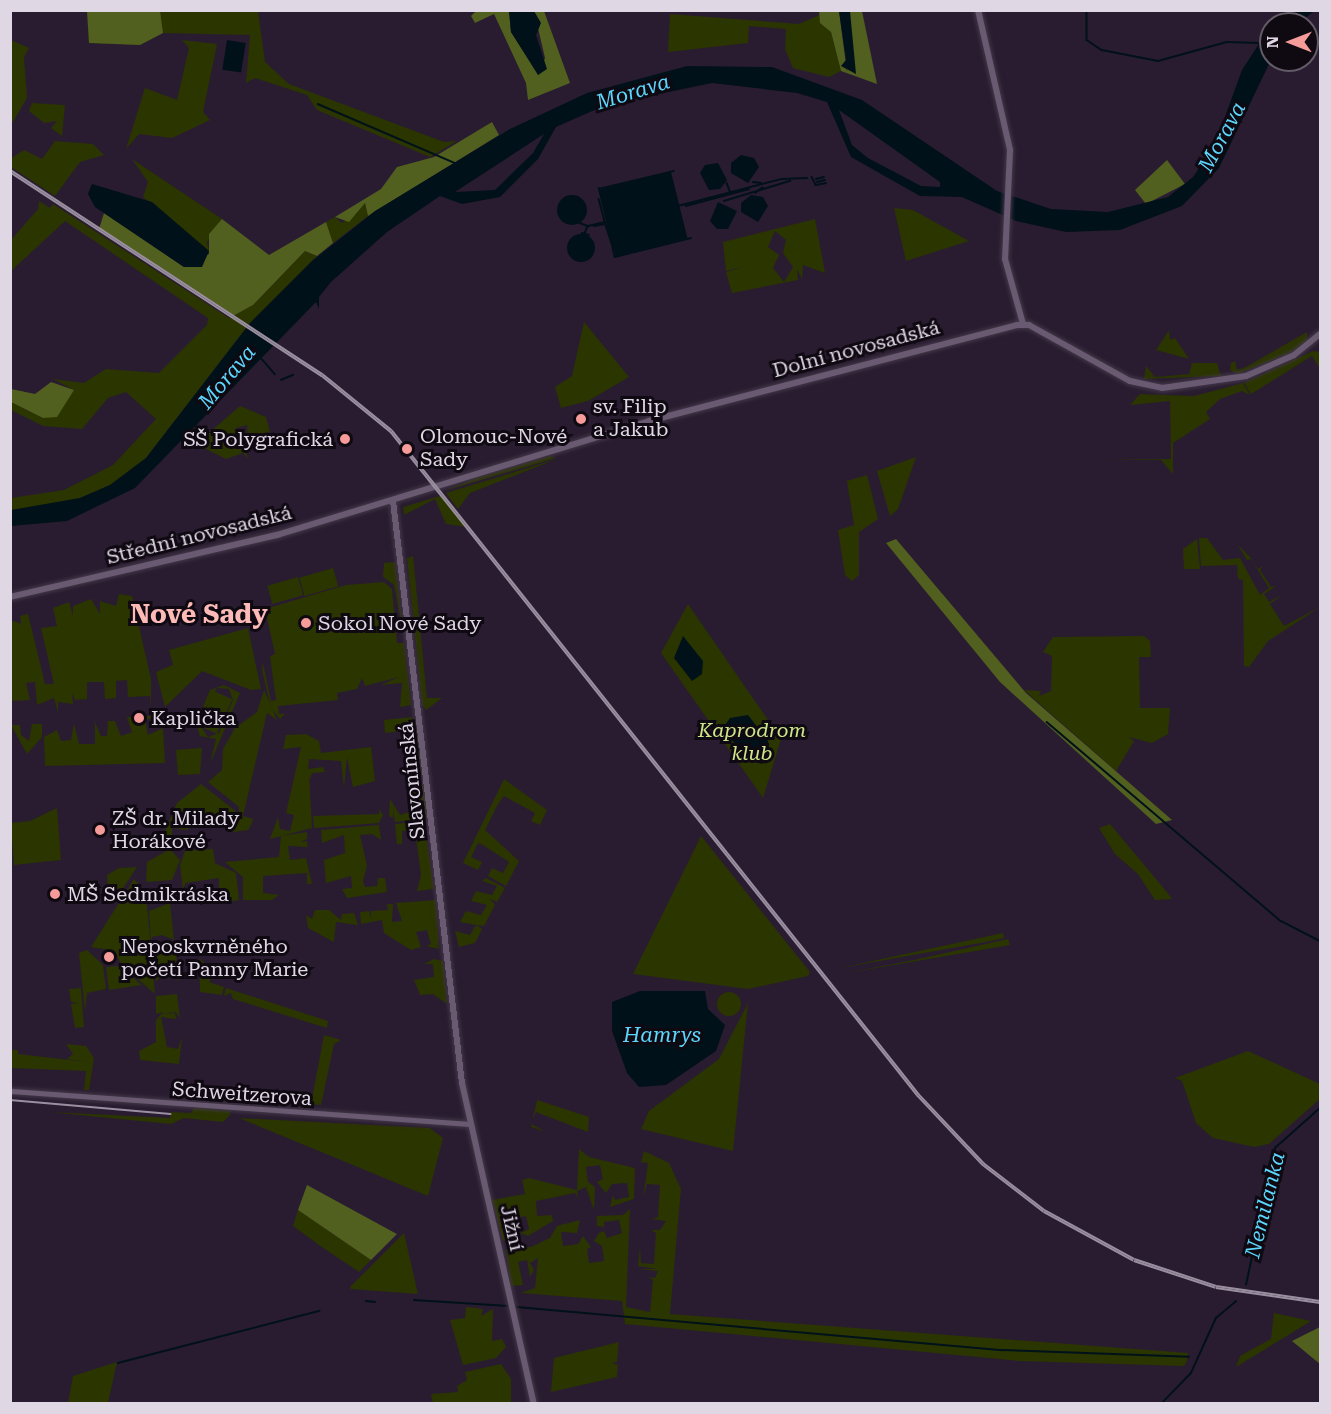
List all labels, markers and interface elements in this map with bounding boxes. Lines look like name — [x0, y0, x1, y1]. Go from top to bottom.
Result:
north arrow — [1259, 12, 1319, 72]
text: N — [1263, 36, 1282, 48]
water label: Morava — [593, 69, 673, 115]
water label: Morava — [1193, 98, 1251, 176]
street label: Dolní novosadská — [770, 315, 942, 383]
water label: Morava — [193, 340, 261, 414]
place label: sv. Filip a Jakub — [593, 395, 668, 442]
marker: sv. Filip a Jakub — [574, 412, 588, 426]
place label: Olomouc-Nové Sady — [420, 425, 567, 472]
place label: SŠ Polygrafická — [183, 427, 333, 451]
marker: SŠ Polygrafická — [338, 432, 352, 446]
marker: Olomouc-Nové Sady — [398, 440, 416, 458]
street label: Střední novosadská — [104, 500, 294, 570]
district label: Nové Sady — [130, 599, 268, 631]
place label: Sokol Nové Sady — [318, 611, 481, 635]
marker: Sokol Nové Sady — [299, 616, 313, 630]
place label: Kaplička — [151, 706, 236, 730]
marker: Kaplička — [132, 711, 146, 725]
park label: Kaprodrom klub — [698, 718, 806, 765]
street label: Slavonínská — [394, 722, 430, 840]
place label: ZŠ dr. Milady Horákové — [112, 807, 239, 854]
marker: ZŠ dr. Milady Horákové — [93, 823, 107, 837]
place label: MŠ Sedmikráska — [67, 882, 229, 906]
marker: MŠ Sedmikráska — [48, 887, 62, 901]
place label: Neposkvrněného početí Panny Marie — [121, 934, 308, 981]
marker: Neposkvrněného početí Panny Marie — [102, 950, 116, 964]
water label: Hamrys — [623, 1022, 701, 1048]
street label: Schweitzerova — [171, 1077, 313, 1111]
water label: Nemilanka — [1240, 1149, 1290, 1261]
street label: Jižní — [495, 1203, 529, 1253]

